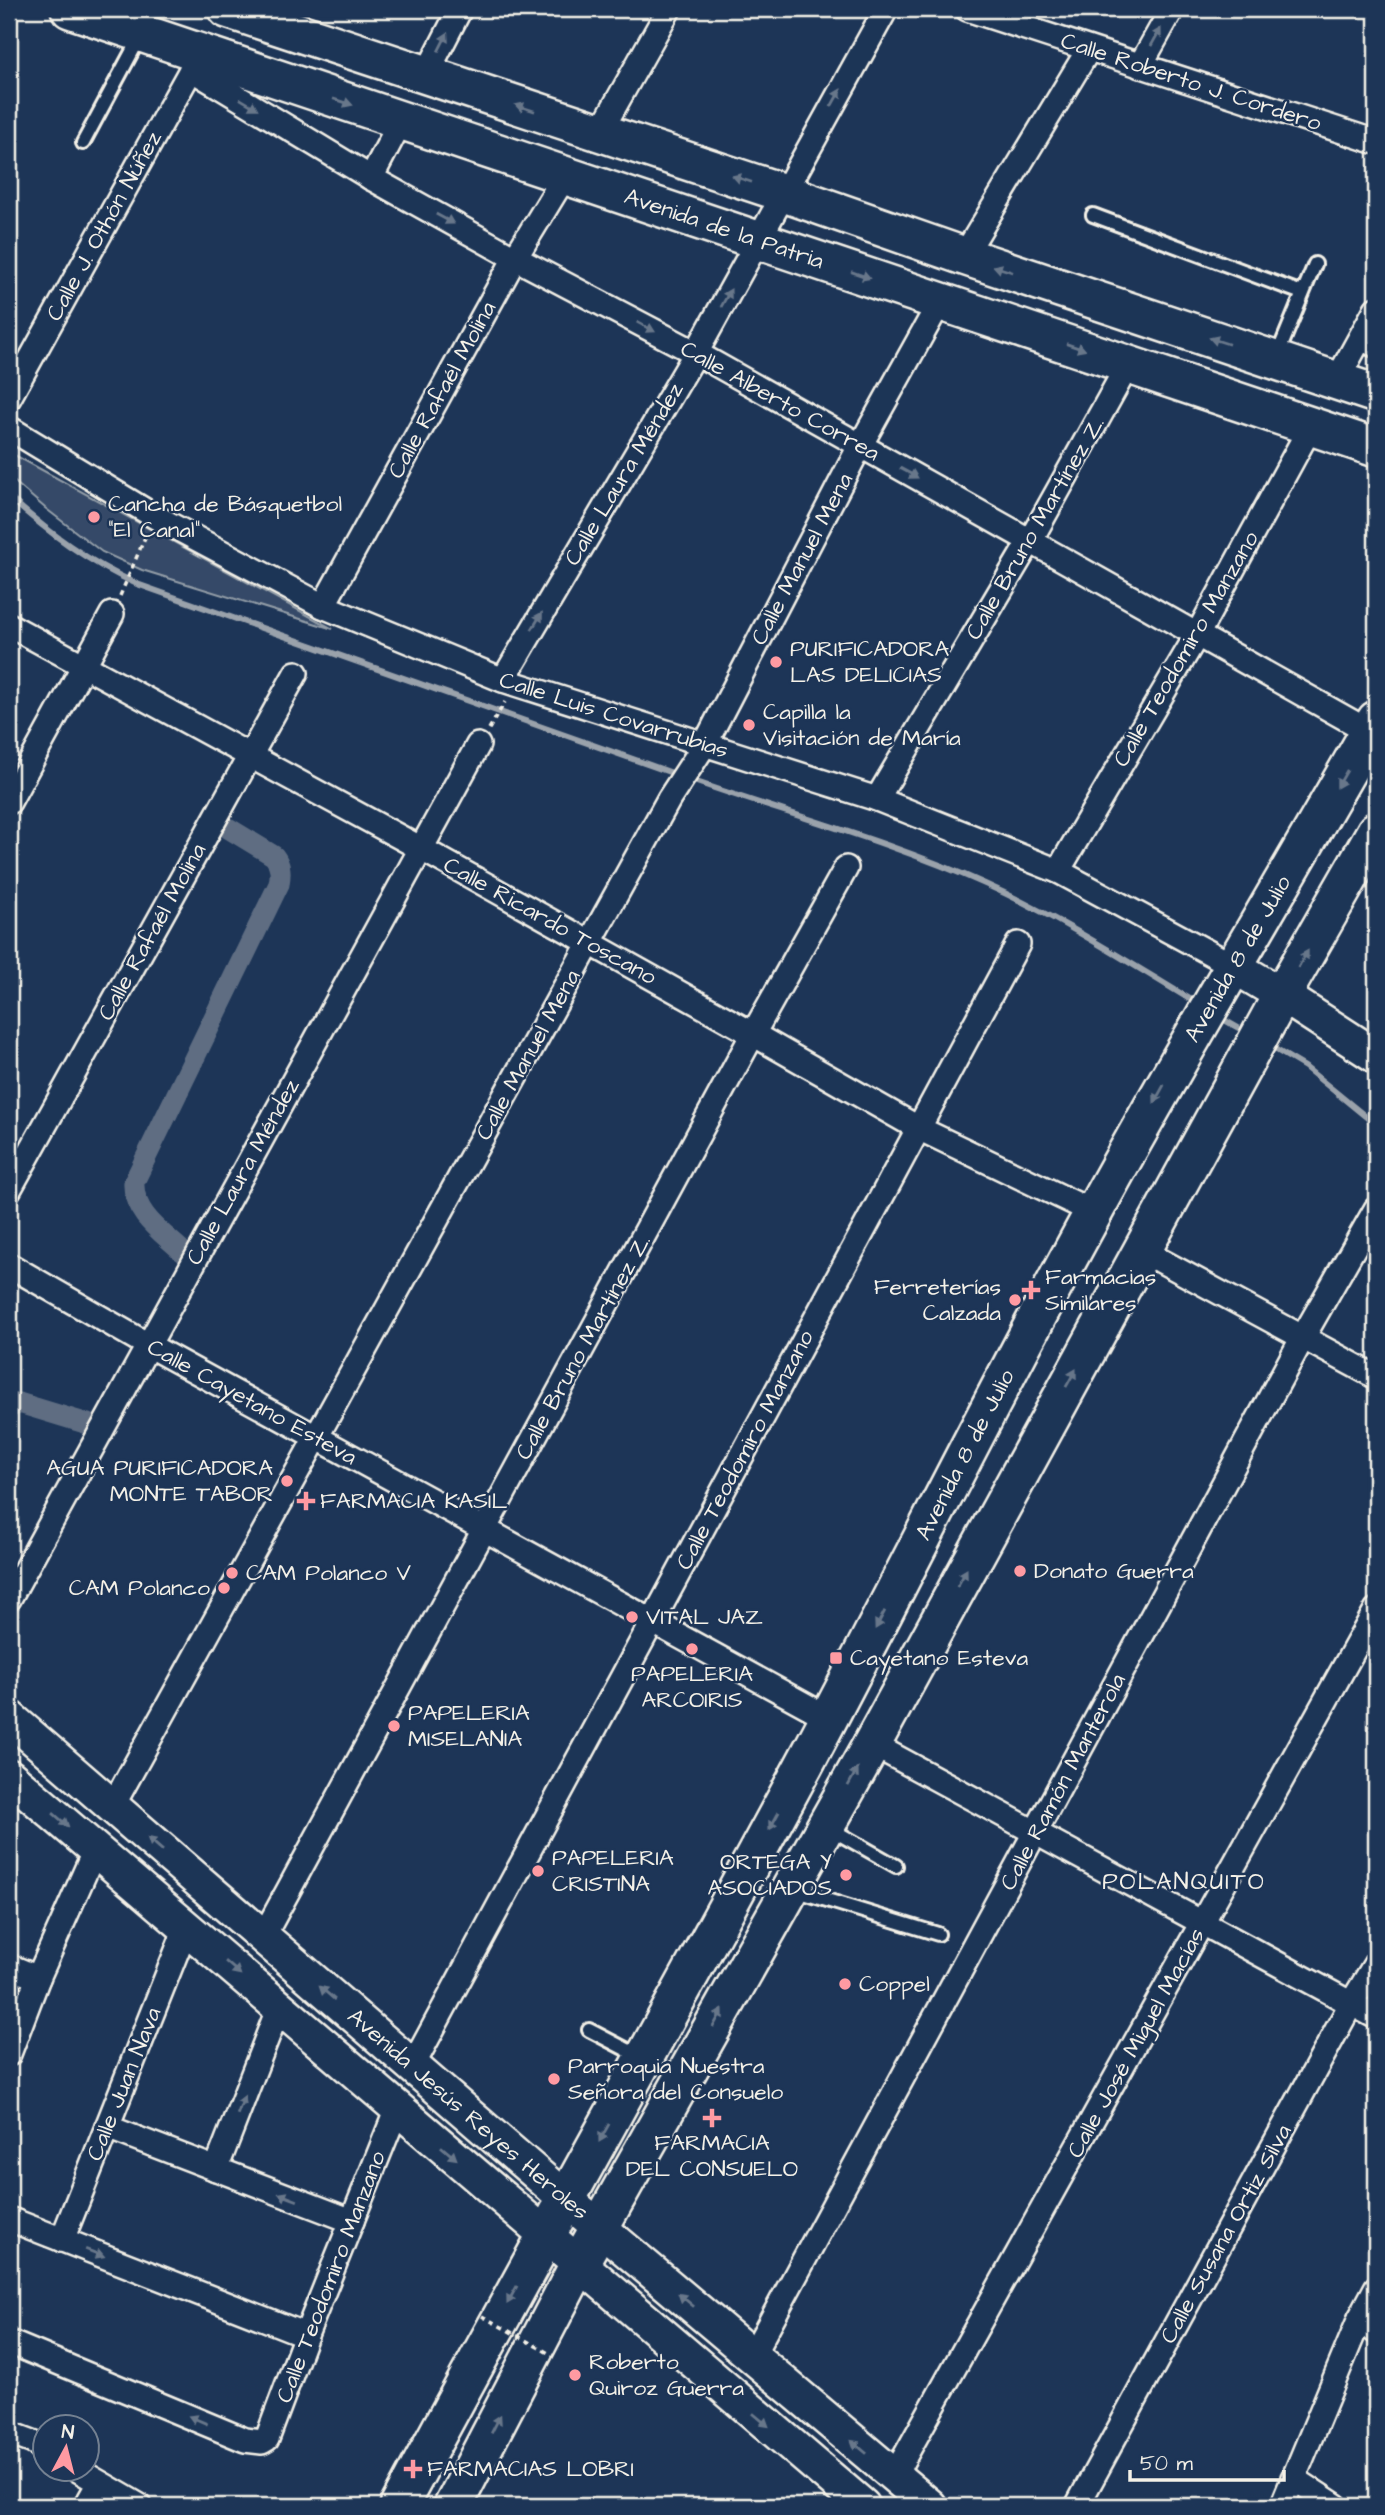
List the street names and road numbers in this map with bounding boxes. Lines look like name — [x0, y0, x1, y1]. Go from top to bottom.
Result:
street label: Calle Roberto J. Cordero — [1057, 25, 1325, 139]
street label: Calle J. Othón Núñez — [38, 125, 170, 327]
street label: Avenida de la Patria — [620, 180, 828, 277]
street label: Calle Rafaél Molina — [380, 295, 504, 484]
street label: Calle Alberto Correa — [675, 333, 886, 469]
street label: Calle Laura Méndez — [557, 376, 692, 572]
street label: Calle Bruno Martínez Z. — [958, 410, 1112, 646]
street label: Calle Manuel Mena — [743, 467, 861, 651]
street label: Calle Teodomiro Manzano — [1105, 525, 1267, 773]
street label: Calle Luis Covarrubias — [495, 664, 732, 767]
street label: Calle Rafaél Molina — [90, 837, 214, 1026]
street label: Calle Ricardo Toscano — [438, 849, 662, 993]
street label: Avenida 8 de Julio — [1177, 869, 1299, 1048]
street label: Calle Manuel Mena — [468, 964, 588, 1146]
street label: Calle Laura Méndez — [178, 1073, 308, 1271]
street label: Calle Bruno Martínez Z. — [508, 1228, 658, 1466]
street label: Calle Teodomiro Manzano — [668, 1324, 822, 1576]
street label: Calle Cayetano Esteva — [141, 1331, 363, 1474]
street label: Avenida 8 de Julio — [908, 1364, 1023, 1546]
street label: Calle Ramón Manterola — [992, 1668, 1134, 1896]
street label: Calle José Miguel Macías — [1059, 1922, 1214, 2164]
street label: Avenida Jesús Reyes Heroles — [340, 2001, 596, 2228]
street label: Calle Juan Nava — [79, 2002, 169, 2166]
street label: Calle Susana Ortiz Silva — [1152, 2118, 1300, 2349]
street label: Calle Teodomiro Manzano — [268, 2146, 394, 2408]

